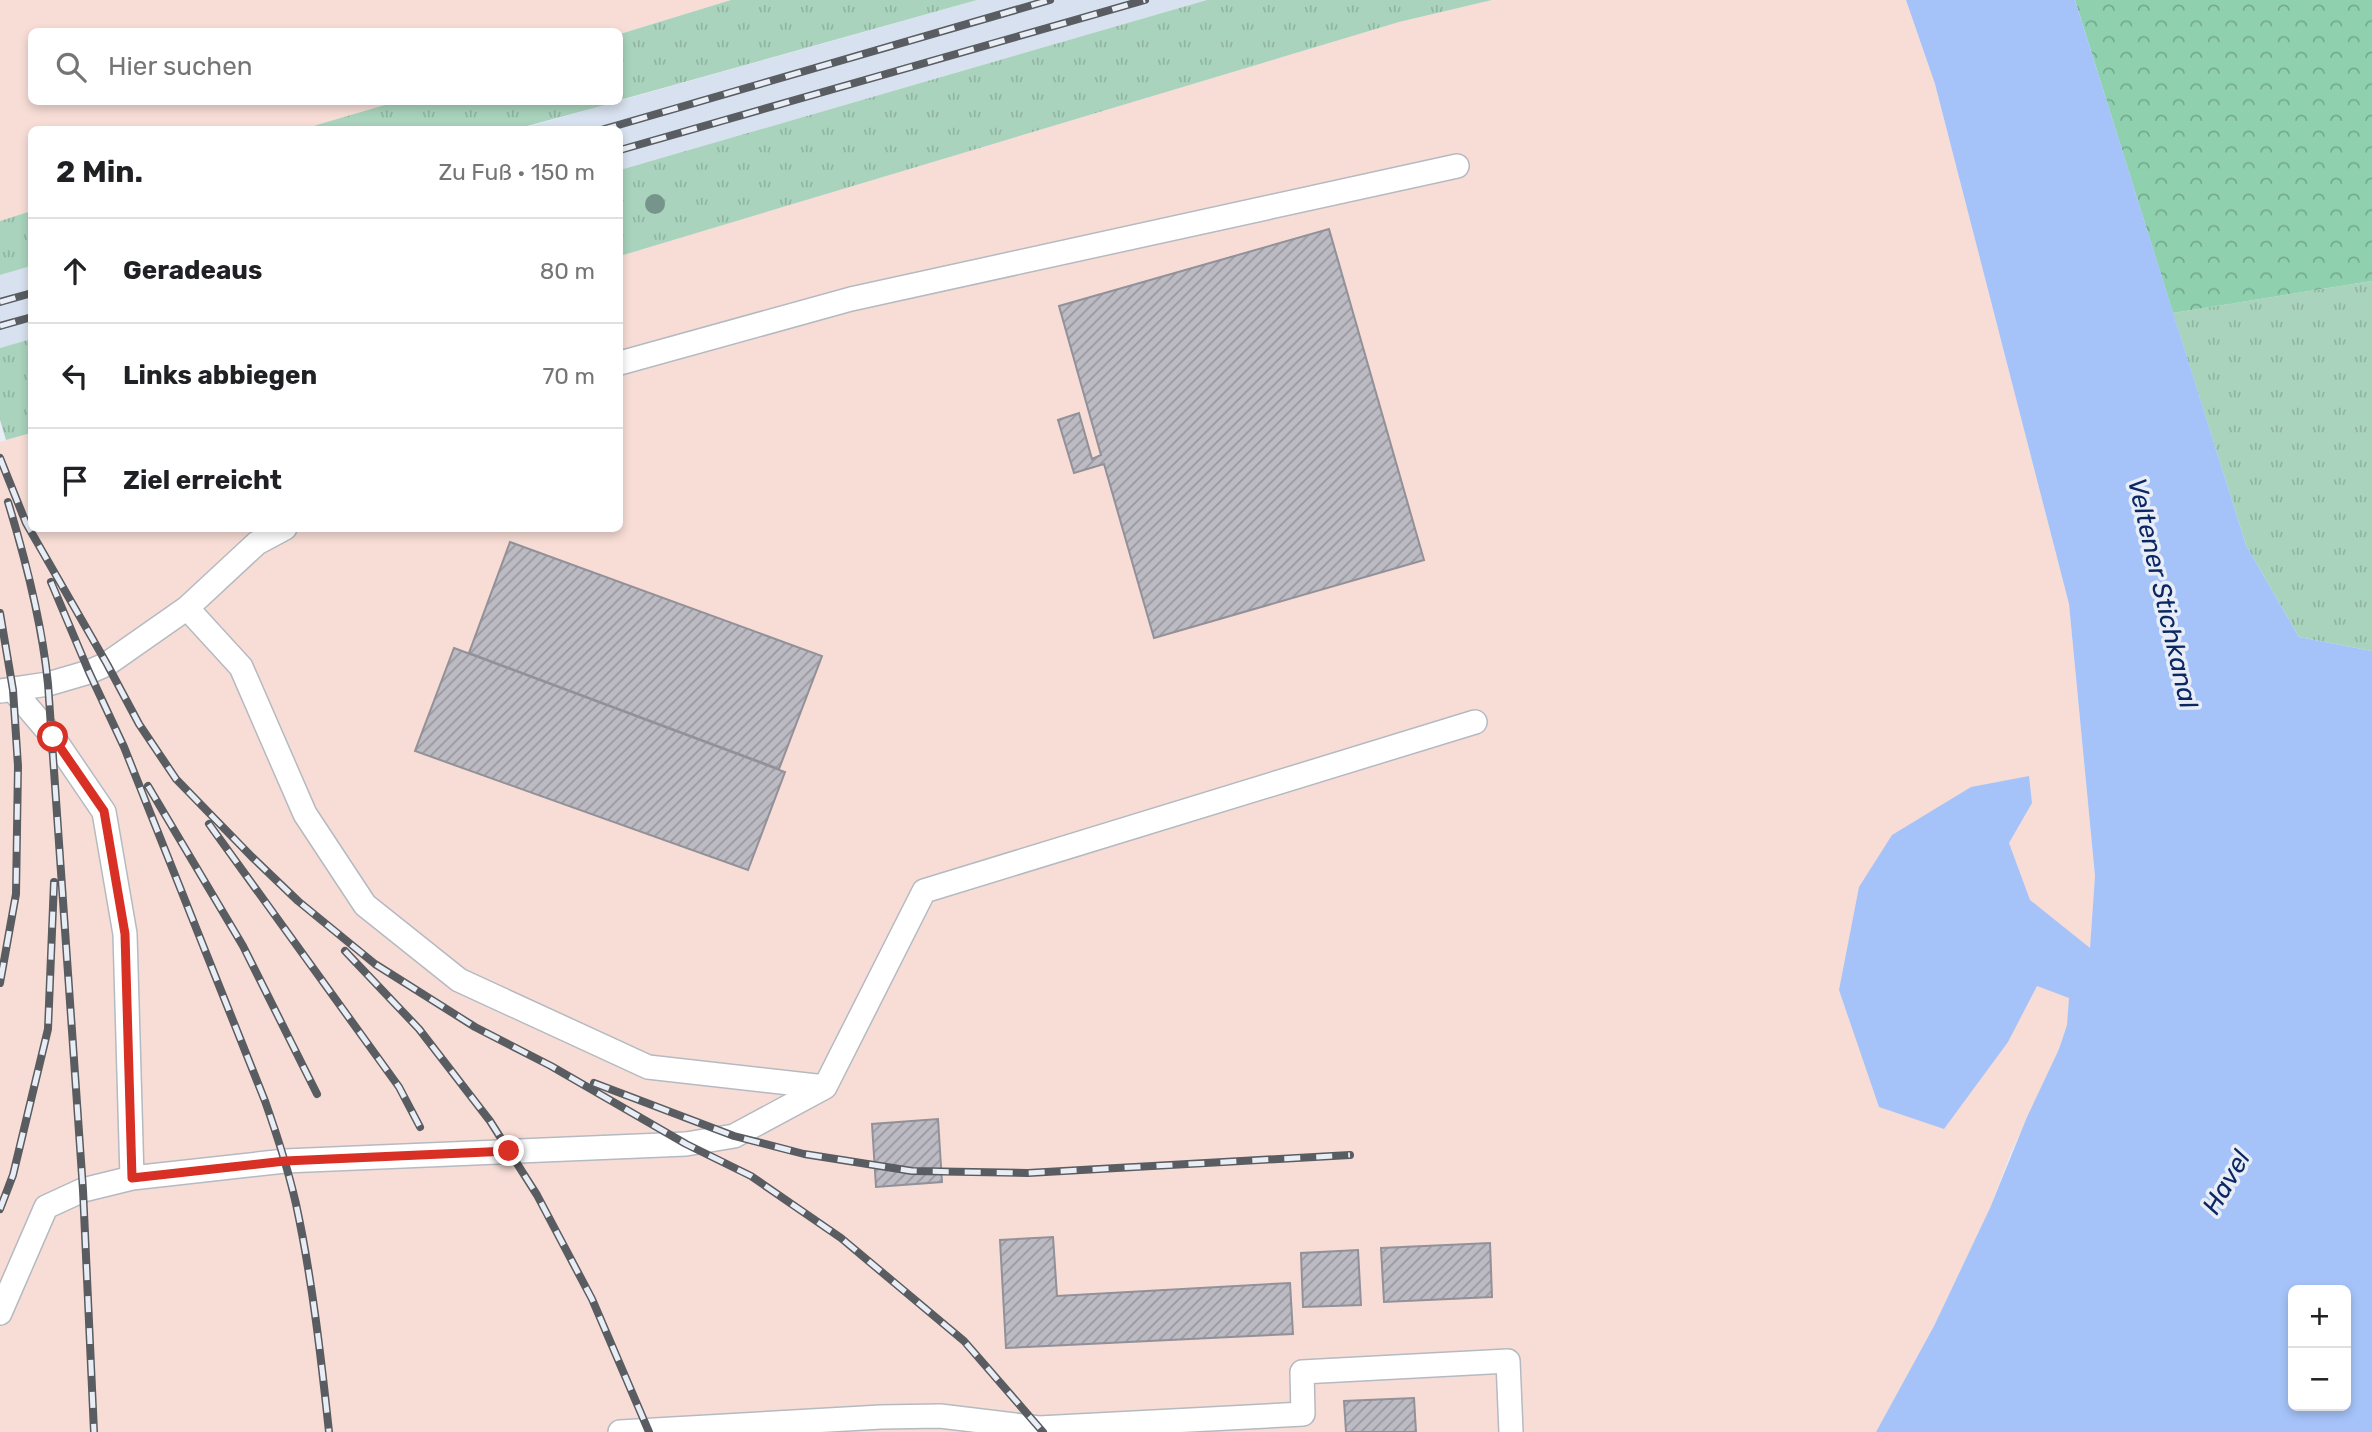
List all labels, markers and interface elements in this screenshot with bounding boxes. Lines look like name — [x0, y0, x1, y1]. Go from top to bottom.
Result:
search box — [28, 28, 623, 105]
icon: search — [52, 48, 90, 86]
text: Hier suchen — [108, 51, 253, 82]
text: 2 Min. — [56, 154, 143, 190]
text: Zu Fuß · 150 m — [438, 158, 595, 186]
icon: ahead — [56, 252, 94, 290]
text: Geradeaus — [123, 255, 262, 286]
text: 80 m — [540, 257, 595, 285]
icon: left — [56, 357, 94, 395]
text: Links abbiegen — [123, 360, 317, 391]
text: 70 m — [543, 362, 595, 390]
icon: arrive — [56, 462, 94, 500]
text: Ziel erreicht — [123, 465, 282, 496]
water label: Veltener Stichkanal — [2121, 475, 2204, 712]
route start — [37, 721, 68, 752]
route end — [493, 1135, 524, 1166]
water label: Havel — [2196, 1144, 2257, 1220]
map controls — [2288, 1285, 2351, 1411]
button: + — [2288, 1285, 2351, 1348]
button: − — [2288, 1348, 2351, 1411]

